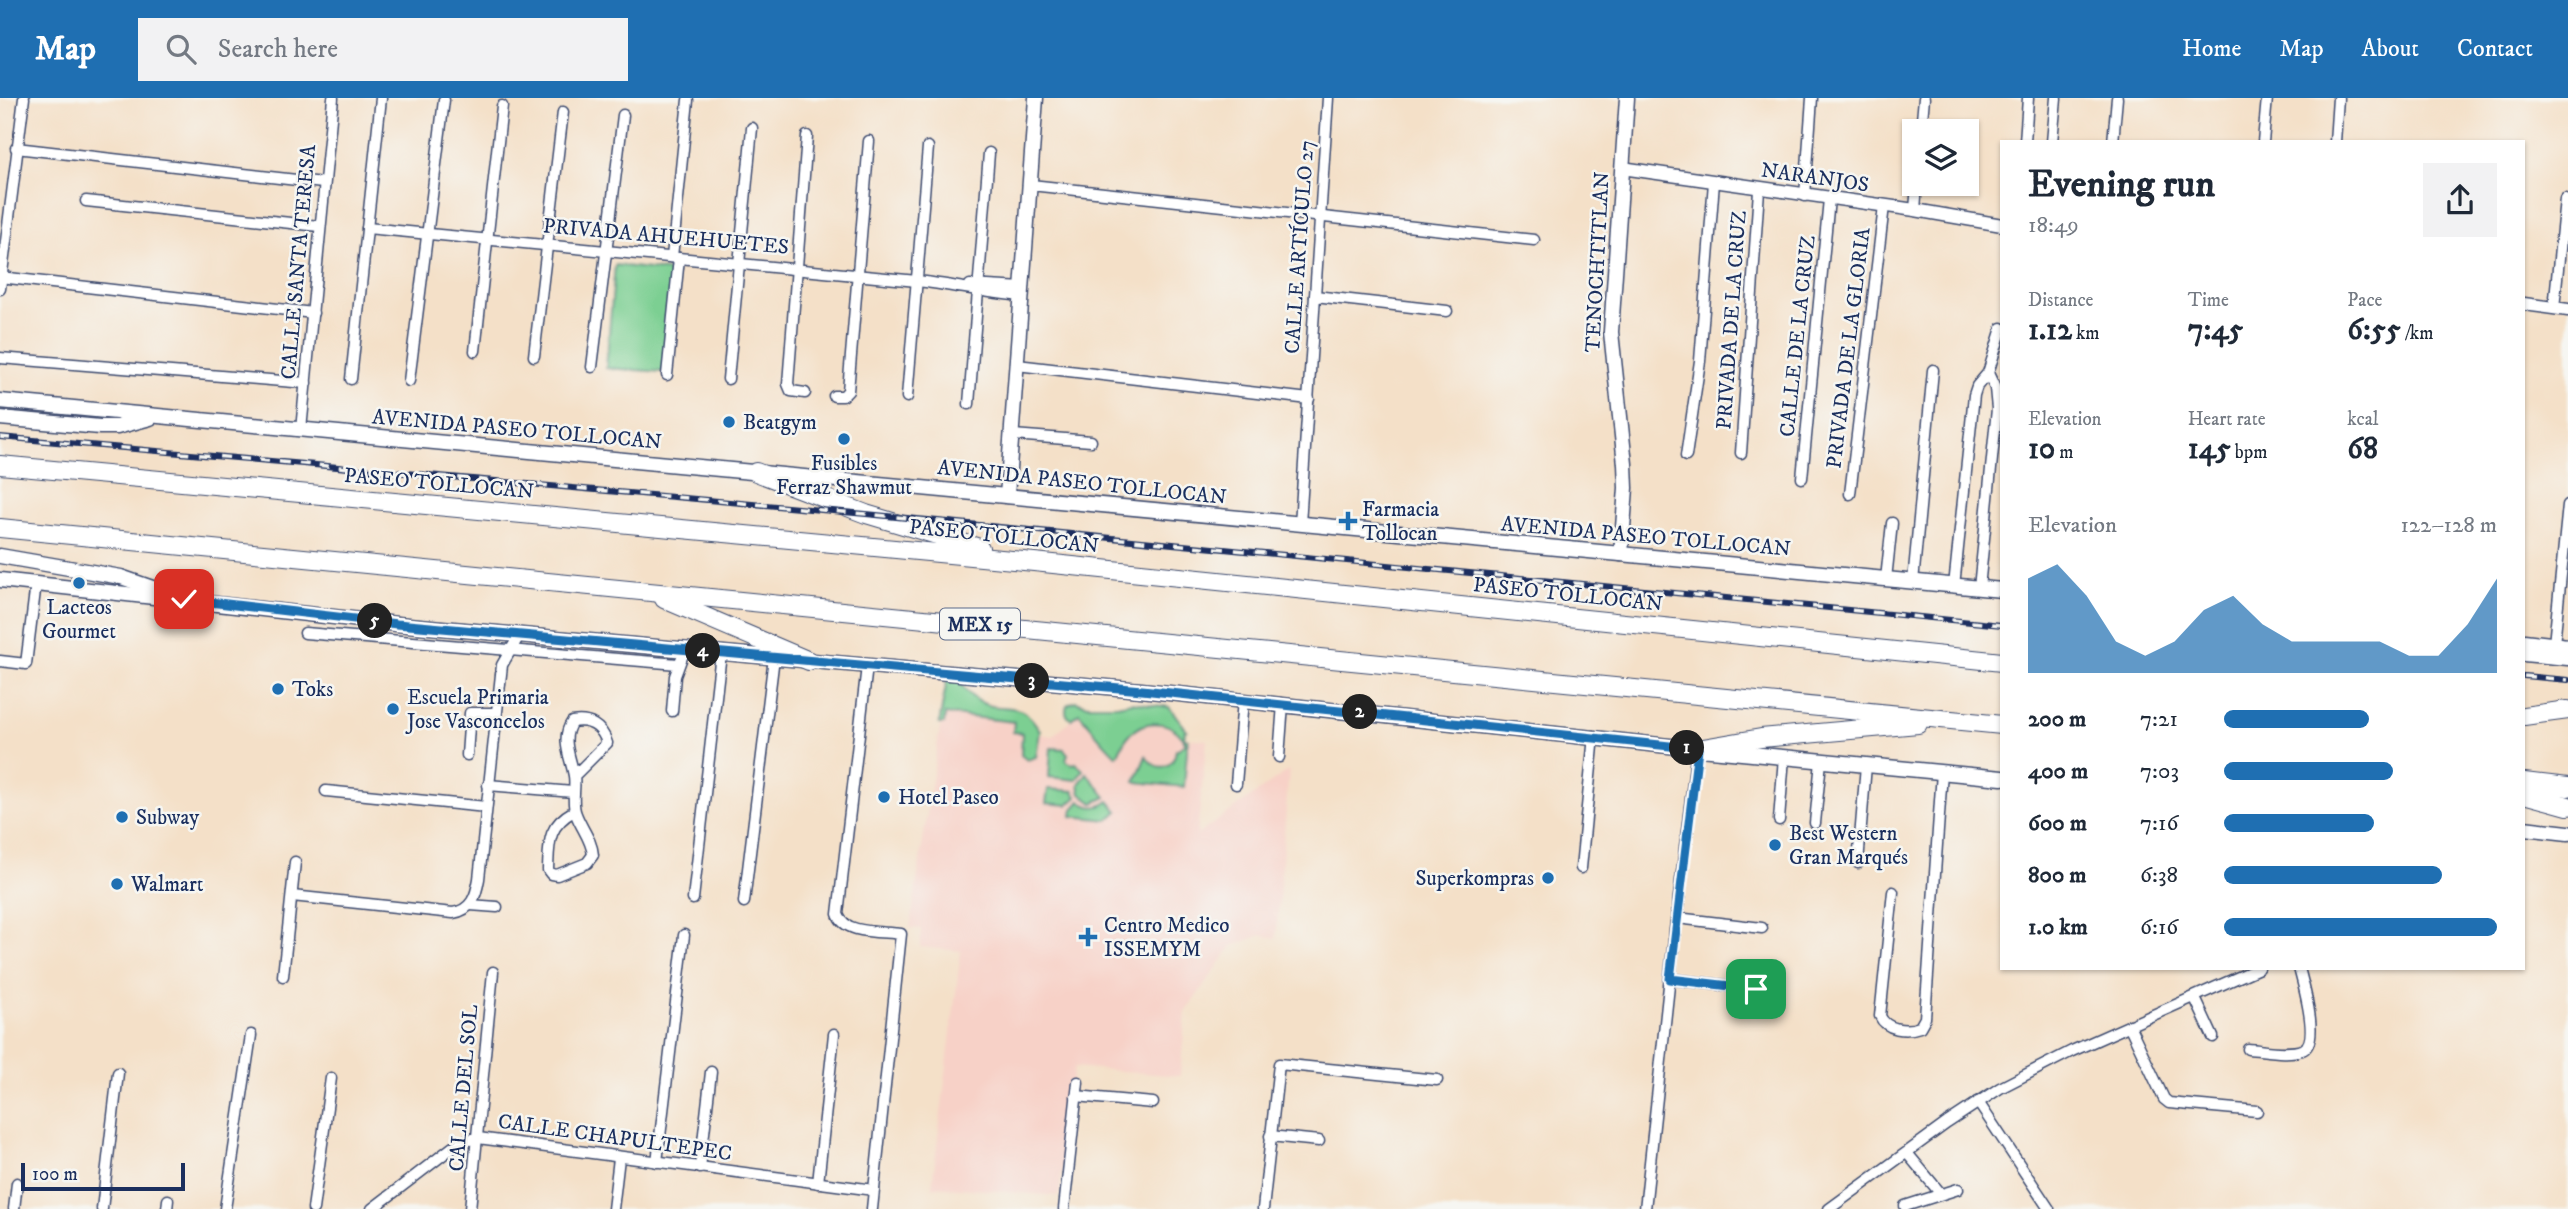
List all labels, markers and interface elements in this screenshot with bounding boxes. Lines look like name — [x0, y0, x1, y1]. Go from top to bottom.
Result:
search box — [138, 18, 628, 81]
text: Map — [35, 29, 96, 70]
icon: search — [162, 30, 200, 68]
text: Search here — [218, 33, 338, 66]
text: Home — [2182, 34, 2241, 64]
text: Map — [2279, 34, 2324, 64]
text: About — [2362, 34, 2419, 64]
text: Contact — [2457, 34, 2533, 64]
map controls — [1902, 119, 1979, 196]
button: layers — [1902, 119, 1979, 196]
street label: CALLE ARTÍCULO 27 — [1278, 139, 1320, 355]
street label: CALLE SANTA TERESA — [276, 143, 322, 381]
street label: NARANJOS — [1759, 158, 1871, 198]
text: Evening run — [2028, 161, 2215, 209]
button: share — [2423, 163, 2497, 237]
street label: TENOCHTITLAN — [1580, 171, 1616, 353]
street label: PRIVADA DE LA CRUZ — [1711, 210, 1753, 430]
text: 18:49 — [2028, 211, 2079, 240]
street label: PRIVADA AHUEHUETES — [542, 213, 790, 261]
street label: PRIVADA DE LA GLORIA — [1821, 226, 1877, 470]
street label: CALLE DE LA CRUZ — [1774, 234, 1822, 438]
text: Distance — [2028, 289, 2093, 312]
text: Time — [2188, 289, 2229, 312]
text: Pace — [2347, 289, 2382, 312]
text: 1.12 — [2028, 312, 2072, 349]
text: 7:45 — [2188, 312, 2243, 349]
text: 6:55 — [2347, 312, 2401, 349]
text: km — [2072, 322, 2100, 345]
text: /km — [2401, 322, 2434, 345]
street label: AVENIDA PASEO TOLLOCAN — [371, 404, 663, 456]
text: Elevation — [2028, 408, 2102, 431]
text: Heart rate — [2188, 408, 2266, 431]
text: kcal — [2347, 408, 2379, 431]
place label: Beatgym — [743, 410, 817, 436]
marker: Beatgym — [721, 414, 737, 430]
marker: Fusibles Ferraz Shawmut — [836, 431, 852, 447]
text: 10 — [2028, 431, 2055, 468]
text: 145 — [2188, 431, 2231, 468]
text: 68 — [2347, 431, 2378, 468]
text: m — [2055, 441, 2073, 464]
text: bpm — [2231, 441, 2267, 464]
place label: Fusibles Ferraz Shawmut — [776, 451, 912, 501]
street label: AVENIDA PASEO TOLLOCAN — [936, 455, 1228, 511]
street label: PASEO TOLLOCAN — [343, 463, 535, 505]
place label: Farmacia Tollocan — [1362, 497, 1439, 547]
street label: AVENIDA PASEO TOLLOCAN — [1500, 511, 1792, 563]
text: Elevation — [2028, 511, 2117, 540]
text: 122–128 m — [2400, 511, 2497, 540]
marker: Farmacia Tollocan — [1340, 513, 1356, 529]
street label: PASEO TOLLOCAN — [908, 514, 1100, 560]
pin — [154, 569, 214, 629]
street label: PASEO TOLLOCAN — [1472, 572, 1664, 618]
marker: Lacteos Gourmet — [71, 575, 87, 591]
icon: check — [165, 580, 203, 618]
place label: Lacteos Gourmet — [42, 595, 116, 645]
pin: 5 — [358, 603, 392, 638]
road number: MEX 15 — [940, 608, 1020, 639]
text: 5 — [370, 609, 379, 632]
pin: 4 — [686, 634, 720, 668]
text: 4 — [697, 639, 708, 662]
pin: 3 — [1014, 664, 1050, 698]
text: 3 — [1028, 669, 1035, 692]
place label: Toks — [292, 677, 333, 703]
marker: Toks — [270, 681, 286, 697]
place label: Escuela Primaria Jose Vasconcelos — [405, 685, 549, 735]
pin: 2 — [1342, 694, 1378, 730]
text: 2 — [1355, 700, 1364, 723]
marker: Escuela Primaria Jose Vasconcelos — [385, 701, 401, 717]
text: 200 m — [2028, 705, 2086, 734]
text: 7:21 — [2140, 705, 2178, 734]
pin: 1 — [1670, 730, 1704, 766]
text: 1 — [1683, 736, 1690, 759]
text: 400 m — [2028, 757, 2088, 786]
text: 7:03 — [2140, 757, 2179, 786]
place label: Hotel Paseo — [898, 785, 999, 811]
marker: Hotel Paseo — [876, 789, 892, 805]
place label: Subway — [136, 805, 200, 831]
marker: Subway — [114, 809, 130, 825]
text: 600 m — [2028, 809, 2087, 838]
text: 7:16 — [2140, 809, 2178, 838]
place label: Best Western Gran Marqués — [1789, 821, 1908, 871]
marker: Best Western Gran Marqués — [1767, 837, 1783, 853]
text: 800 m — [2028, 861, 2086, 890]
text: 6:38 — [2140, 861, 2178, 890]
place label: Superkompras — [1415, 866, 1534, 892]
marker: Superkompras — [1540, 870, 1556, 886]
place label: Walmart — [130, 872, 204, 898]
marker: Walmart — [109, 876, 125, 892]
place label: Centro Medico ISSEMYM — [1104, 913, 1230, 963]
text: 1.0 km — [2028, 913, 2088, 942]
text: 6:16 — [2140, 913, 2178, 942]
marker: Centro Medico ISSEMYM — [1078, 927, 1098, 947]
pin — [1726, 959, 1786, 1019]
icon: arrive — [1737, 970, 1775, 1008]
street label: CALLE DEL SOL — [444, 1003, 484, 1173]
street label: CALLE CHAPULTEPEC — [496, 1109, 733, 1167]
scale bar — [21, 1160, 186, 1192]
text: 100 m — [32, 1163, 78, 1186]

